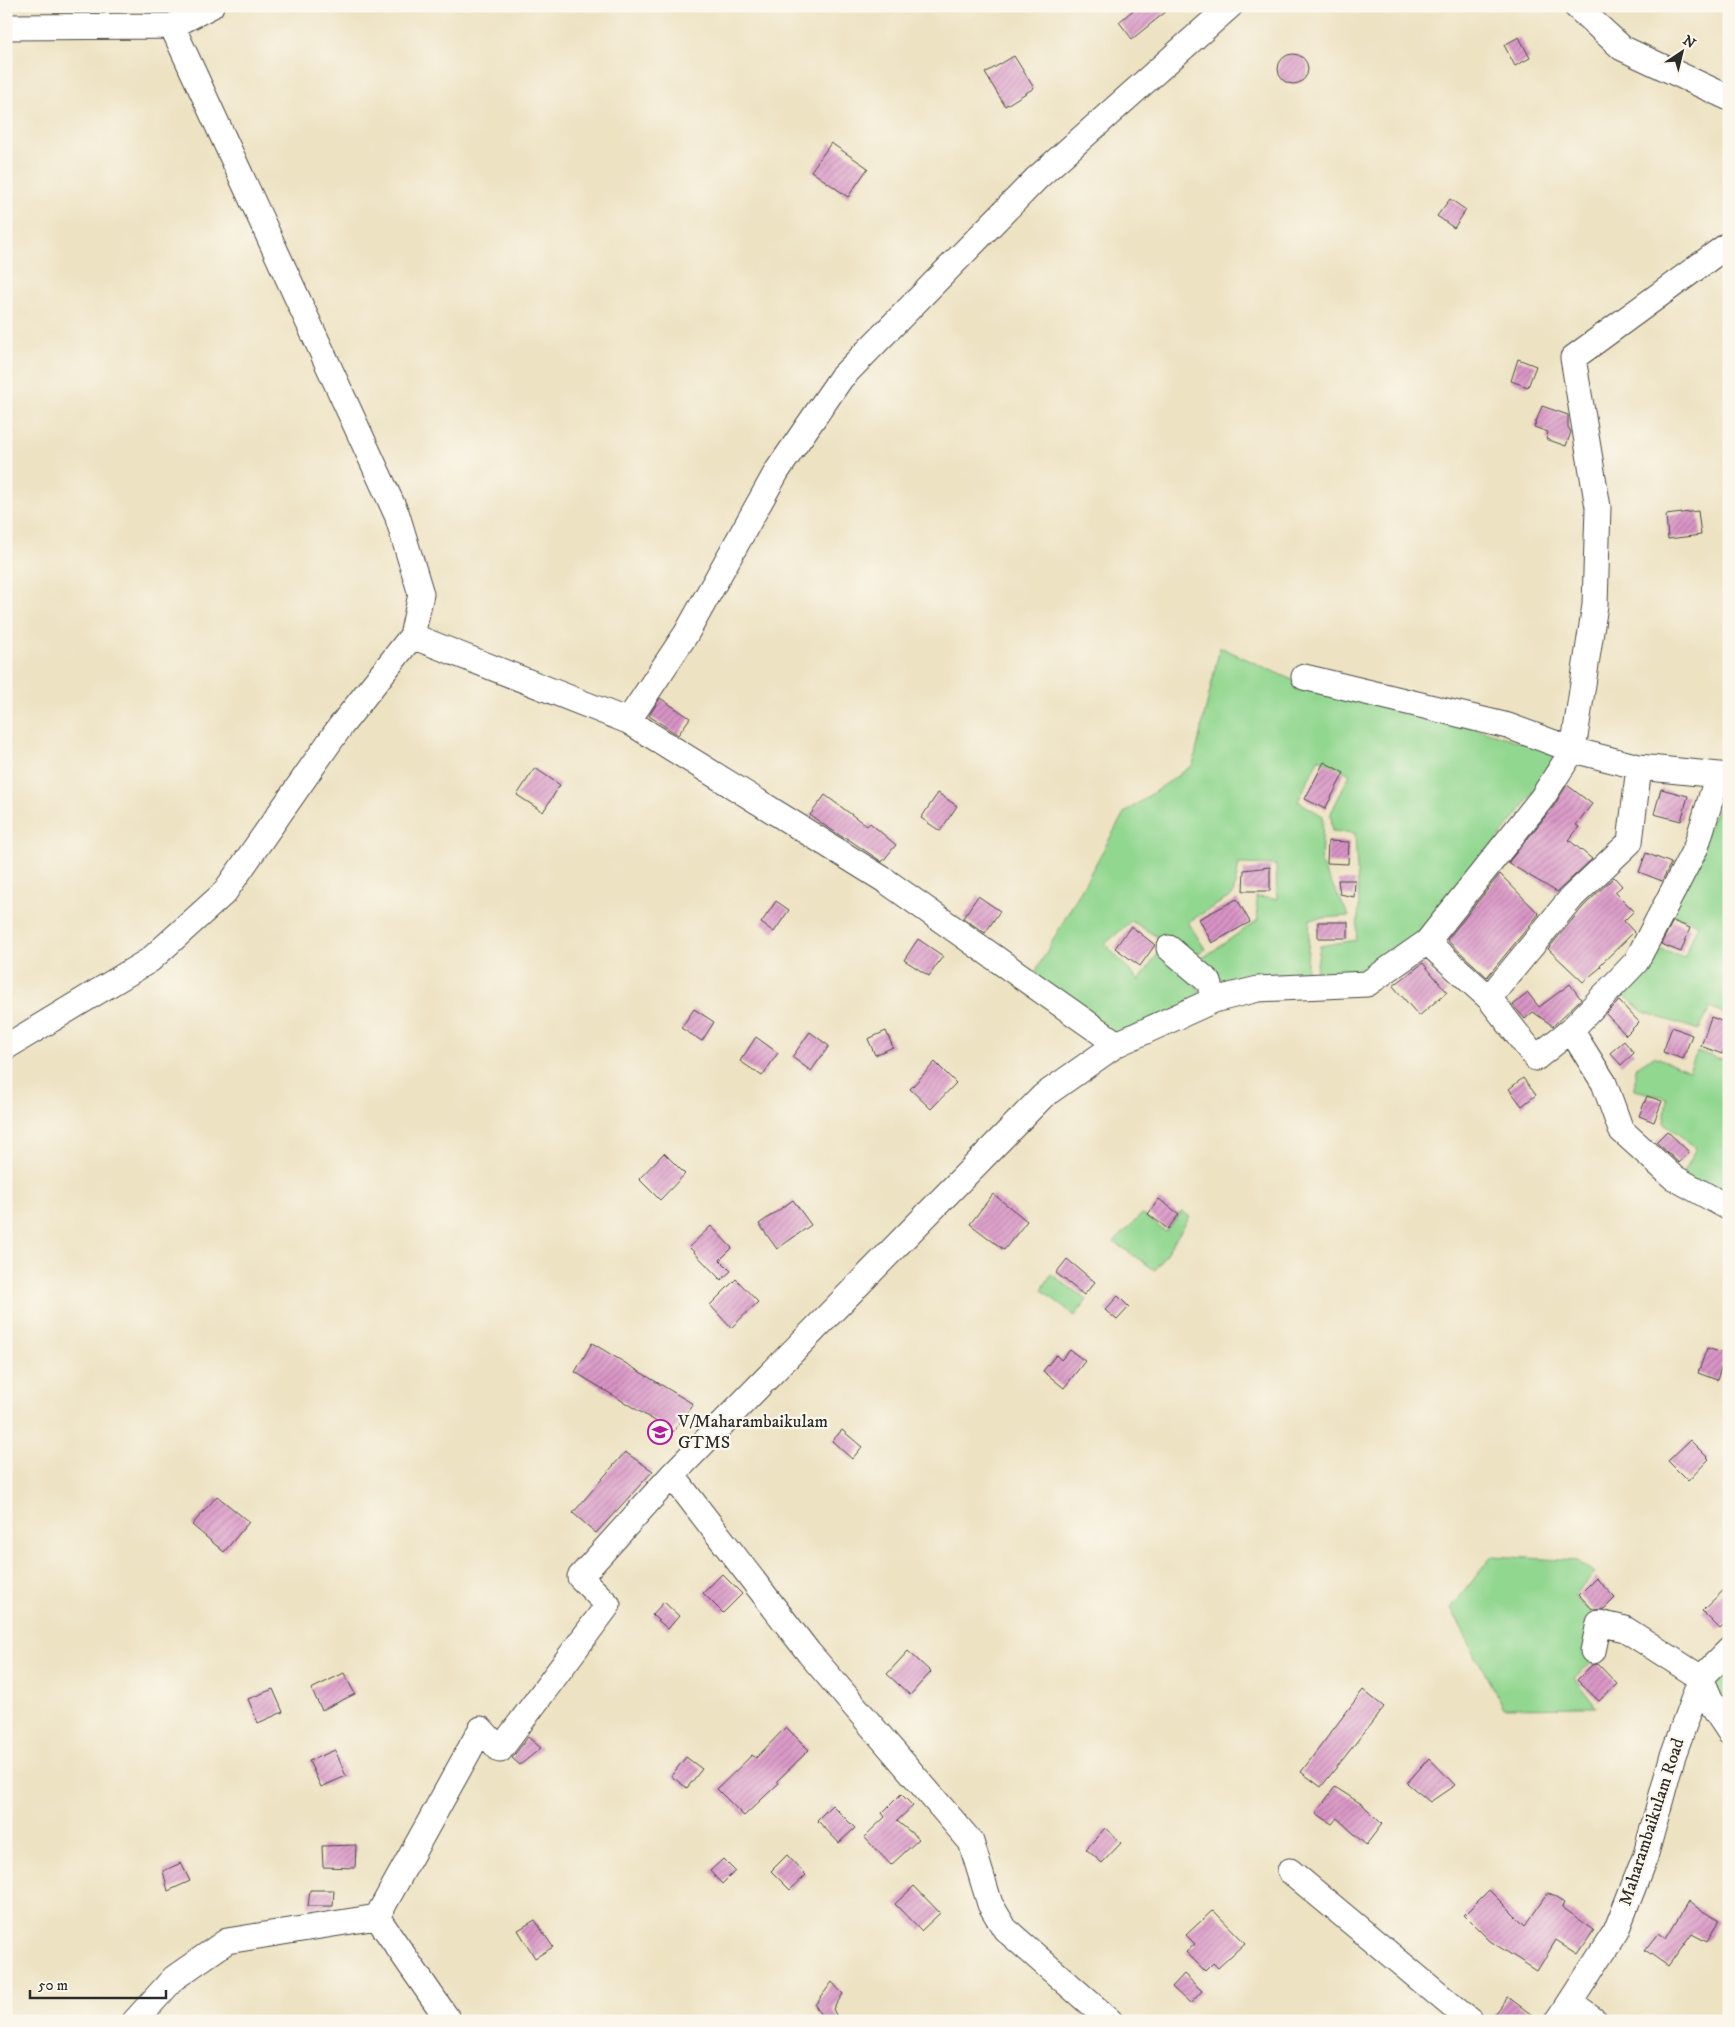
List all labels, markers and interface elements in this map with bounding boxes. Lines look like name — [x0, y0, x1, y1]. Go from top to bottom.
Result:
north arrow — [1658, 28, 1708, 78]
text: N — [1679, 31, 1699, 53]
place label: V/Maharambaikulam GTMS — [677, 1411, 828, 1454]
school or university icon: V/Maharambaikulam GTMS — [647, 1419, 673, 1445]
street label: Maharambaikulam Road — [1615, 1735, 1689, 1909]
scale bar — [30, 1967, 166, 1999]
text: 50 m — [38, 1976, 68, 1995]

